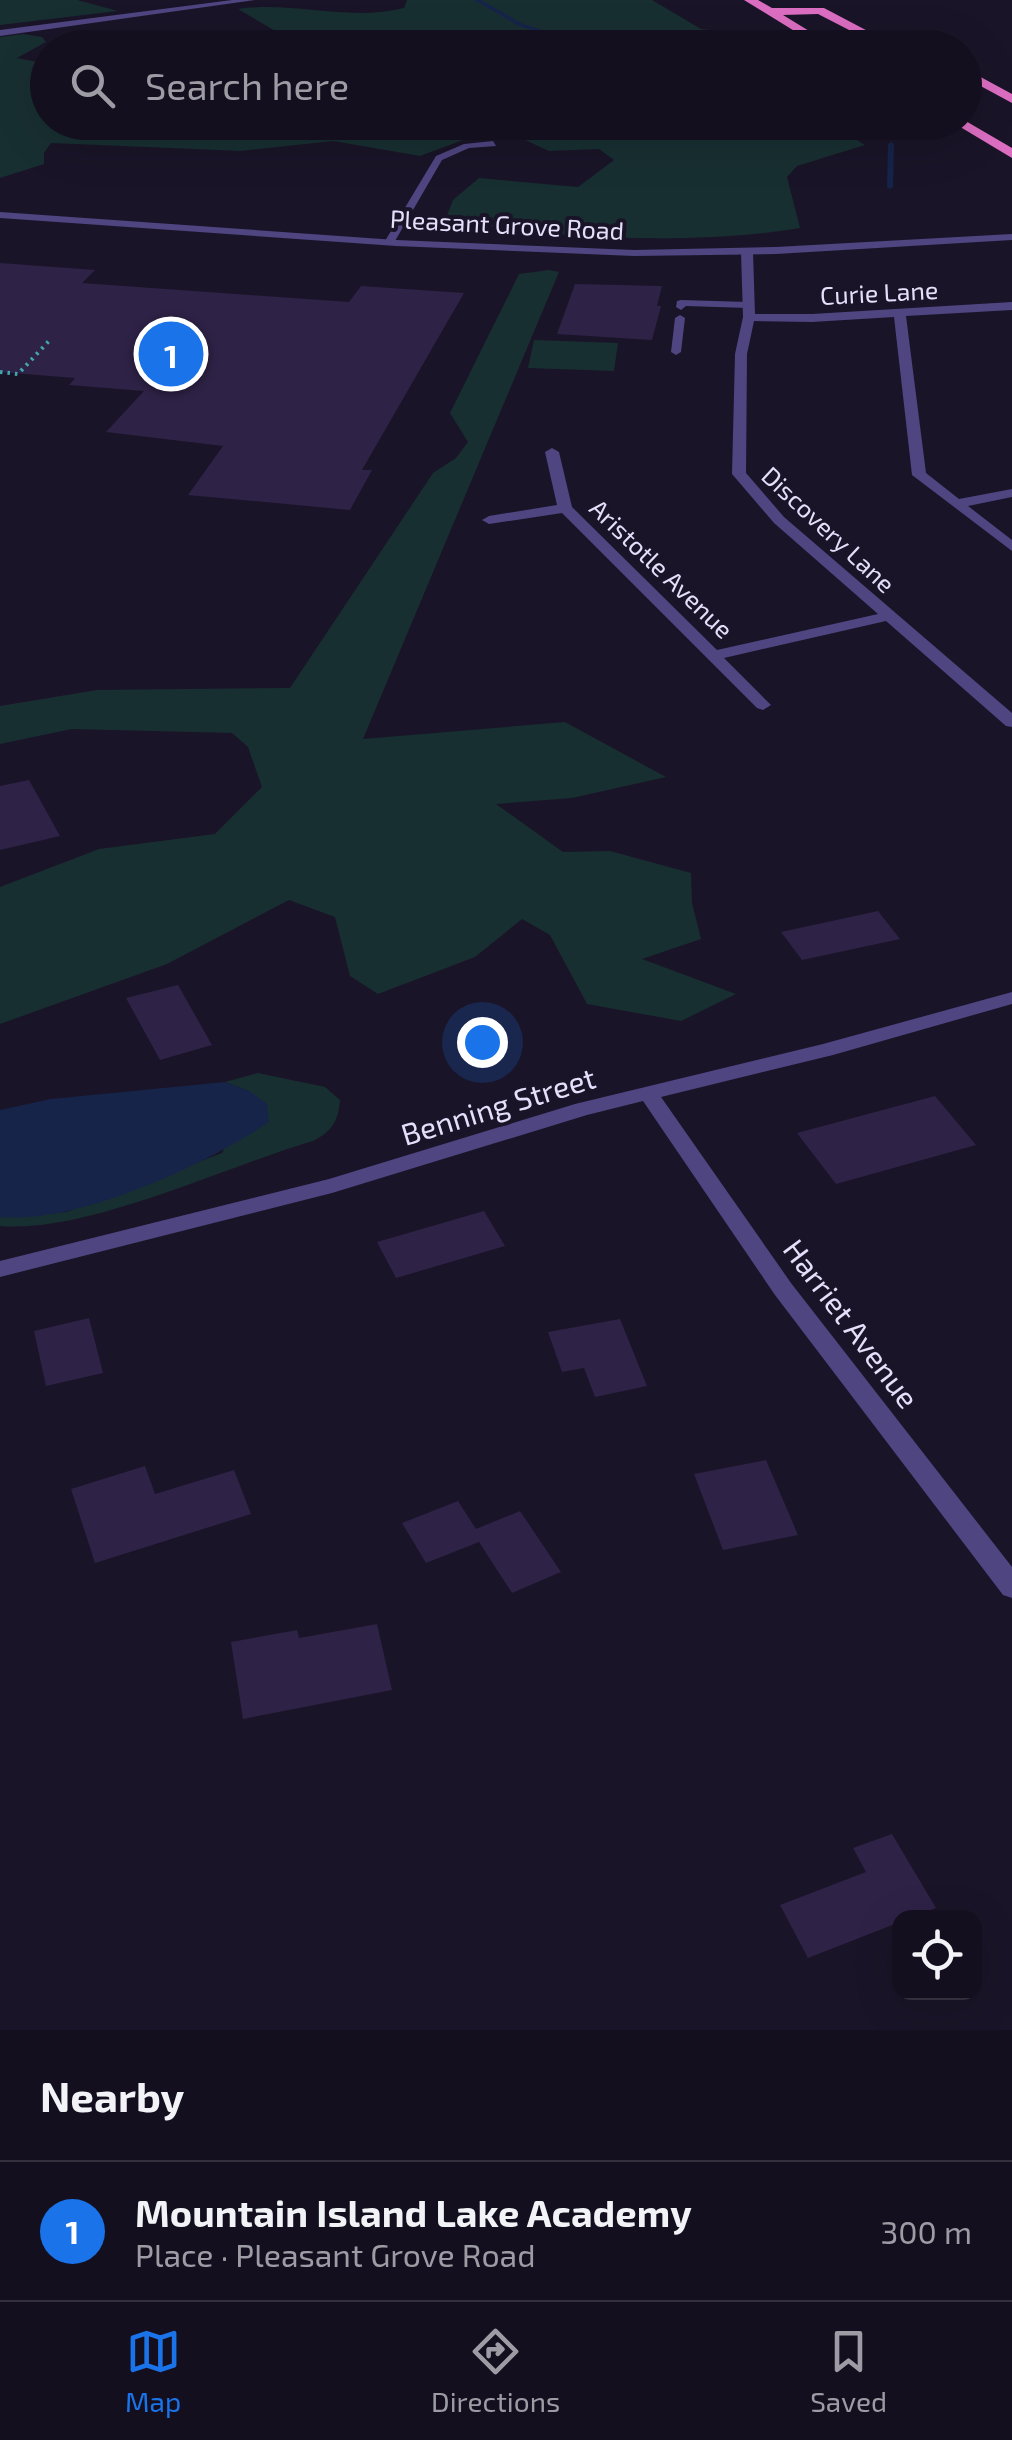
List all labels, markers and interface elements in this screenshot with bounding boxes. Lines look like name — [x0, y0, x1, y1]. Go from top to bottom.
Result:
search box — [30, 30, 982, 140]
icon: search — [65, 58, 120, 113]
text: Search here — [145, 62, 349, 108]
street label: Pleasant Grove Road — [389, 203, 625, 245]
street label: Curie Lane — [819, 274, 939, 310]
pin: 1 — [138, 316, 204, 392]
street label: Discovery Lane — [756, 460, 902, 598]
street label: Aristotle Avenue — [584, 492, 740, 644]
your location — [457, 1017, 508, 1068]
street label: Benning Street — [397, 1058, 599, 1152]
street label: Harriet Avenue — [777, 1231, 927, 1415]
map controls — [892, 1910, 982, 2000]
button: locate — [892, 1910, 982, 2000]
text: Nearby — [40, 2070, 184, 2120]
text: Mountain Island Lake Academy — [135, 2189, 692, 2235]
text: 1 — [66, 2212, 79, 2250]
text: 300 m — [880, 2212, 972, 2250]
text: Place · Pleasant Grove Road — [135, 2235, 536, 2273]
tab: Map — [125, 2324, 181, 2418]
tab: Directions — [431, 2324, 560, 2418]
tab: Saved — [810, 2324, 887, 2418]

